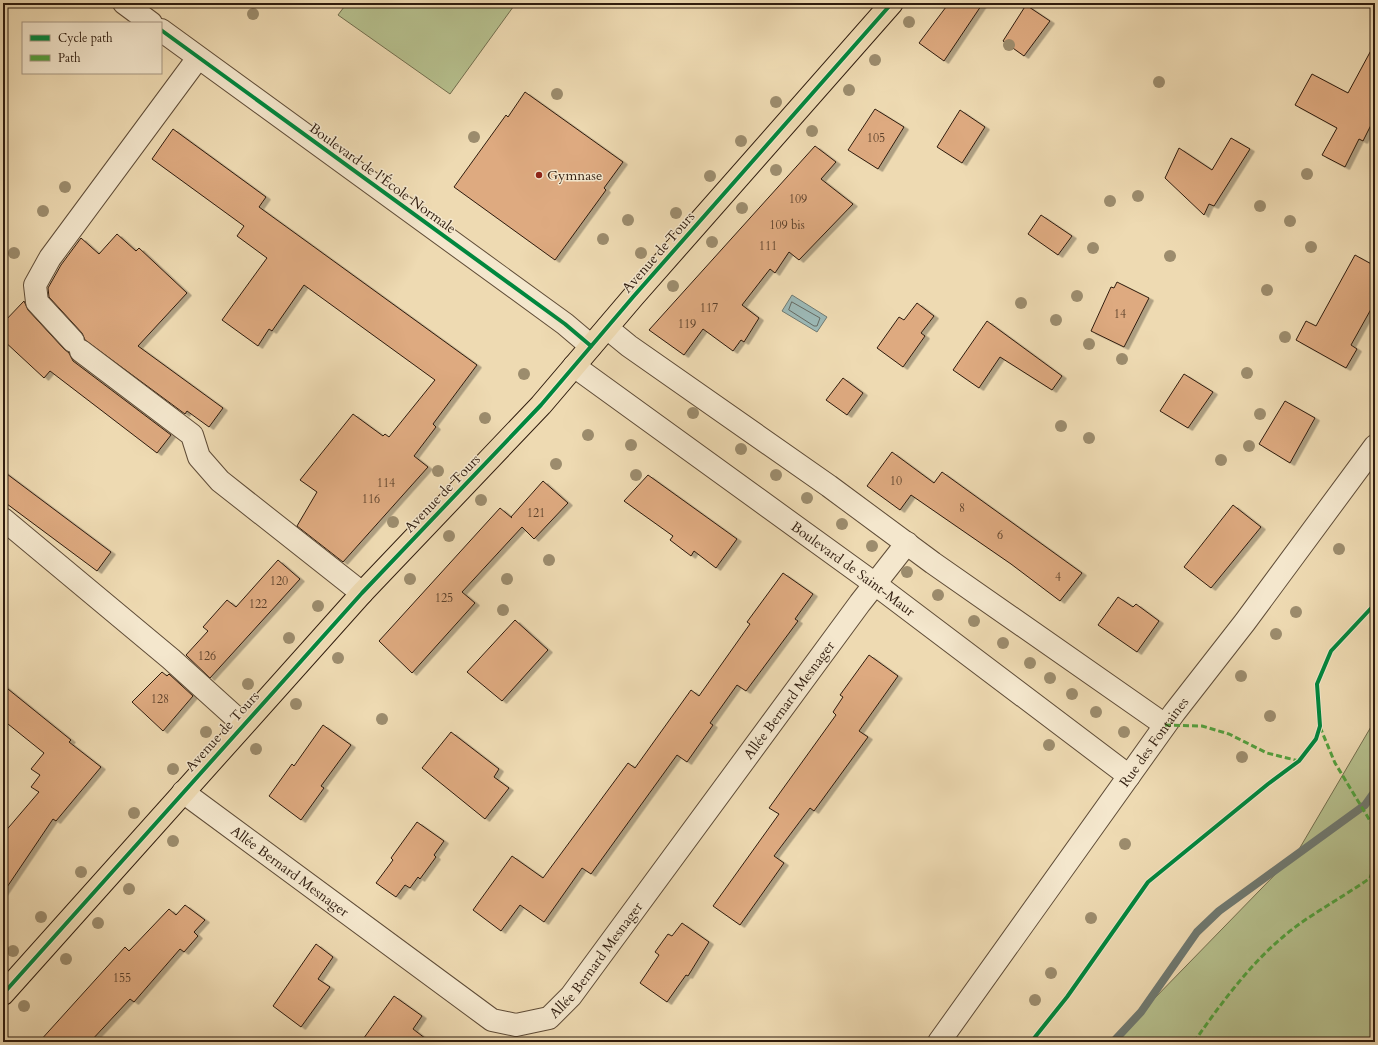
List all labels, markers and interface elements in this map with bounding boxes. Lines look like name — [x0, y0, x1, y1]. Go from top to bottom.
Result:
legend — [22, 22, 162, 74]
text: Cycle path — [58, 30, 113, 46]
text: Path — [58, 50, 81, 66]
street label: Boulevard de l'École Normale — [305, 119, 460, 238]
house number: 105 — [867, 130, 885, 146]
place label: Gymnase — [547, 166, 602, 185]
marker: Gymnase — [534, 170, 544, 180]
house number: 109 — [789, 191, 807, 207]
street label: Avenue de Tours — [618, 207, 699, 297]
house number: 109 bis — [769, 217, 805, 233]
house number: 111 — [759, 238, 777, 254]
house number: 117 — [700, 300, 718, 316]
house number: 14 — [1114, 306, 1126, 322]
house number: 119 — [678, 316, 696, 332]
street label: Avenue de Tours — [400, 450, 485, 537]
house number: 10 — [890, 473, 902, 489]
house number: 114 — [377, 475, 395, 491]
house number: 116 — [362, 491, 380, 507]
house number: 8 — [959, 500, 965, 516]
house number: 121 — [527, 505, 545, 521]
street label: Boulevard de Saint-Maur — [787, 517, 920, 622]
house number: 6 — [997, 527, 1003, 543]
house number: 4 — [1055, 569, 1061, 585]
house number: 120 — [270, 573, 288, 589]
house number: 125 — [435, 590, 453, 606]
house number: 122 — [249, 596, 267, 612]
street label: Allée Bernard Mesnager — [739, 636, 840, 763]
house number: 126 — [198, 648, 216, 664]
street label: Avenue de Tours — [181, 687, 264, 776]
house number: 128 — [151, 691, 169, 707]
street label: Rue des Fontaines — [1115, 693, 1193, 791]
street label: Allée Bernard Mesnager — [227, 821, 353, 922]
street label: Allée Bernard Mesnager — [545, 897, 648, 1023]
house number: 155 — [113, 970, 131, 986]

